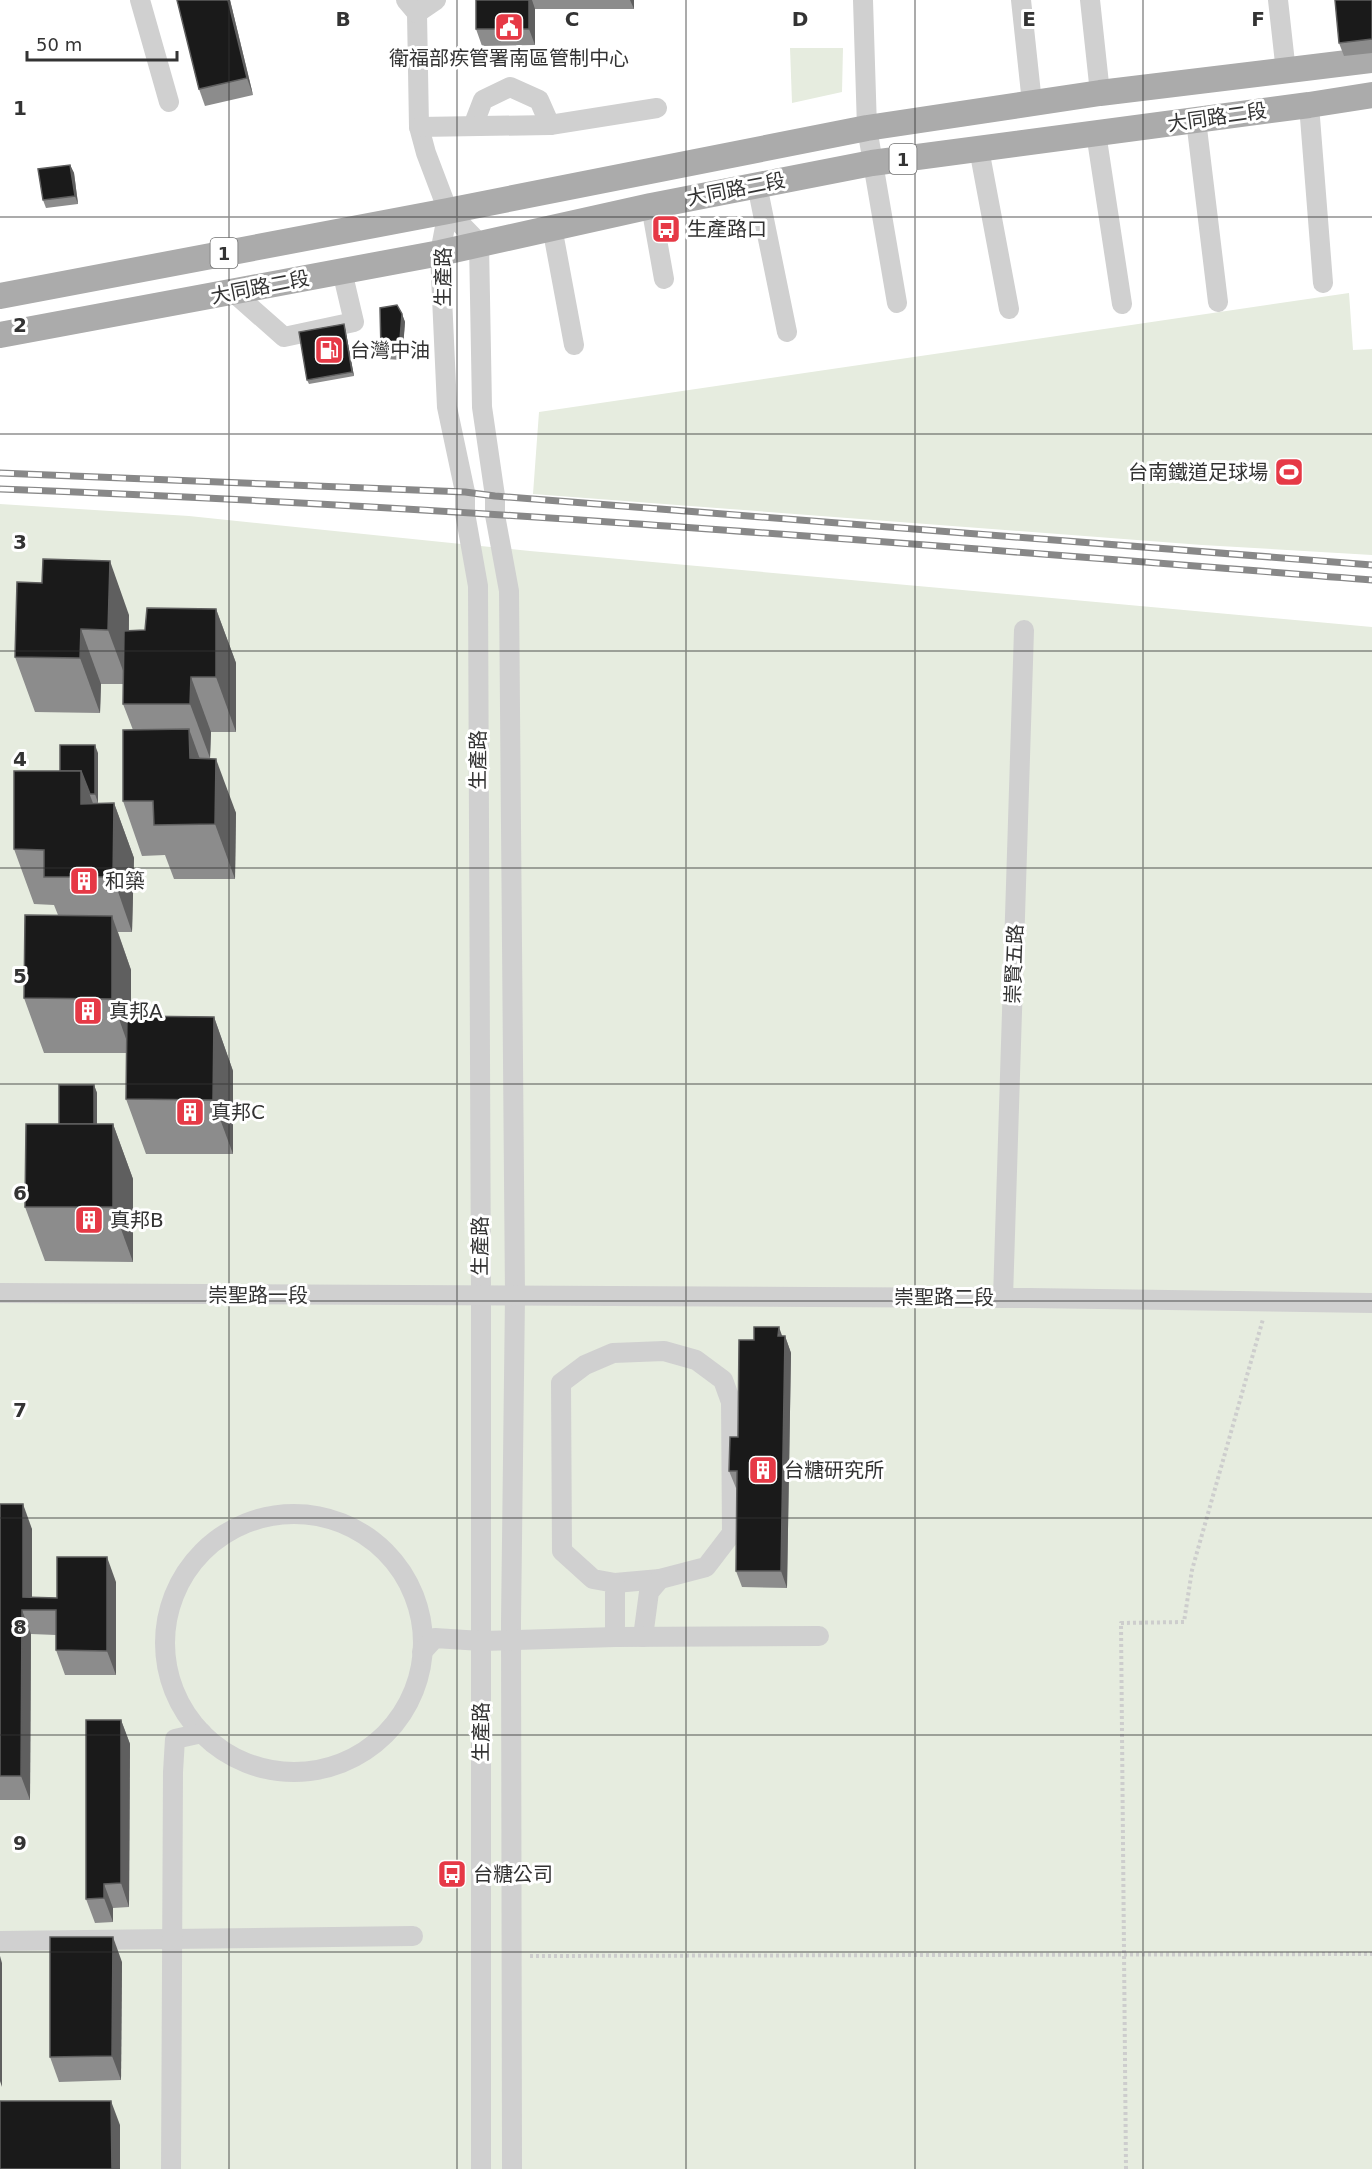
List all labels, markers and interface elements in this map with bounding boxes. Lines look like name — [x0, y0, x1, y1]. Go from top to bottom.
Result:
text: B — [335, 7, 351, 31]
text: C — [565, 7, 579, 31]
text: D — [792, 7, 808, 31]
text: E — [1022, 7, 1036, 31]
text: F — [1251, 7, 1265, 31]
public building icon: 衛福部疾管署南區管制中心 — [493, 11, 525, 43]
scale bar — [27, 24, 177, 62]
text: 50 m — [36, 34, 82, 55]
place label: 衛福部疾管署南區管制中心 — [389, 46, 629, 70]
text: 1 — [13, 96, 27, 120]
street label: 大同路二段 — [1166, 98, 1268, 136]
road number: 1 — [890, 144, 916, 174]
street label: 大同路二段 — [685, 168, 787, 210]
bus stop icon: 生產路口 — [650, 213, 682, 245]
place label: 生產路口 — [687, 217, 767, 241]
road number: 1 — [210, 238, 238, 268]
street label: 生產路 — [431, 247, 455, 307]
street label: 大同路二段 — [209, 266, 311, 308]
text: 2 — [13, 313, 27, 337]
fuel station icon: 台灣中油 — [313, 334, 345, 366]
place label: 台灣中油 — [350, 338, 430, 362]
sports icon: 台南鐵道足球場 — [1273, 456, 1305, 488]
place label: 台南鐵道足球場 — [1128, 460, 1268, 484]
text: 3 — [13, 530, 27, 554]
street label: 生產路 — [466, 730, 490, 790]
text: 4 — [13, 747, 27, 771]
building icon: 和築 — [68, 865, 100, 897]
place label: 和築 — [105, 869, 145, 893]
street label: 崇賢五路 — [1001, 924, 1027, 1004]
text: 5 — [13, 964, 27, 988]
building icon: 真邦A — [72, 995, 104, 1027]
place label: 真邦A — [109, 999, 163, 1023]
building icon: 真邦C — [174, 1096, 206, 1128]
place label: 真邦C — [211, 1100, 265, 1124]
text: 6 — [13, 1181, 27, 1205]
building icon: 真邦B — [73, 1204, 105, 1236]
place label: 真邦B — [110, 1208, 164, 1232]
street label: 生產路 — [468, 1216, 492, 1276]
street label: 崇聖路一段 — [208, 1283, 308, 1307]
street label: 崇聖路二段 — [894, 1285, 994, 1309]
text: 7 — [13, 1398, 27, 1422]
building icon: 台糖研究所 — [747, 1454, 779, 1486]
place label: 台糖研究所 — [784, 1458, 884, 1482]
text: 8 — [13, 1615, 27, 1639]
street label: 生產路 — [469, 1702, 493, 1762]
text: 9 — [13, 1831, 27, 1855]
bus stop icon: 台糖公司 — [436, 1858, 468, 1890]
place label: 台糖公司 — [473, 1862, 553, 1886]

